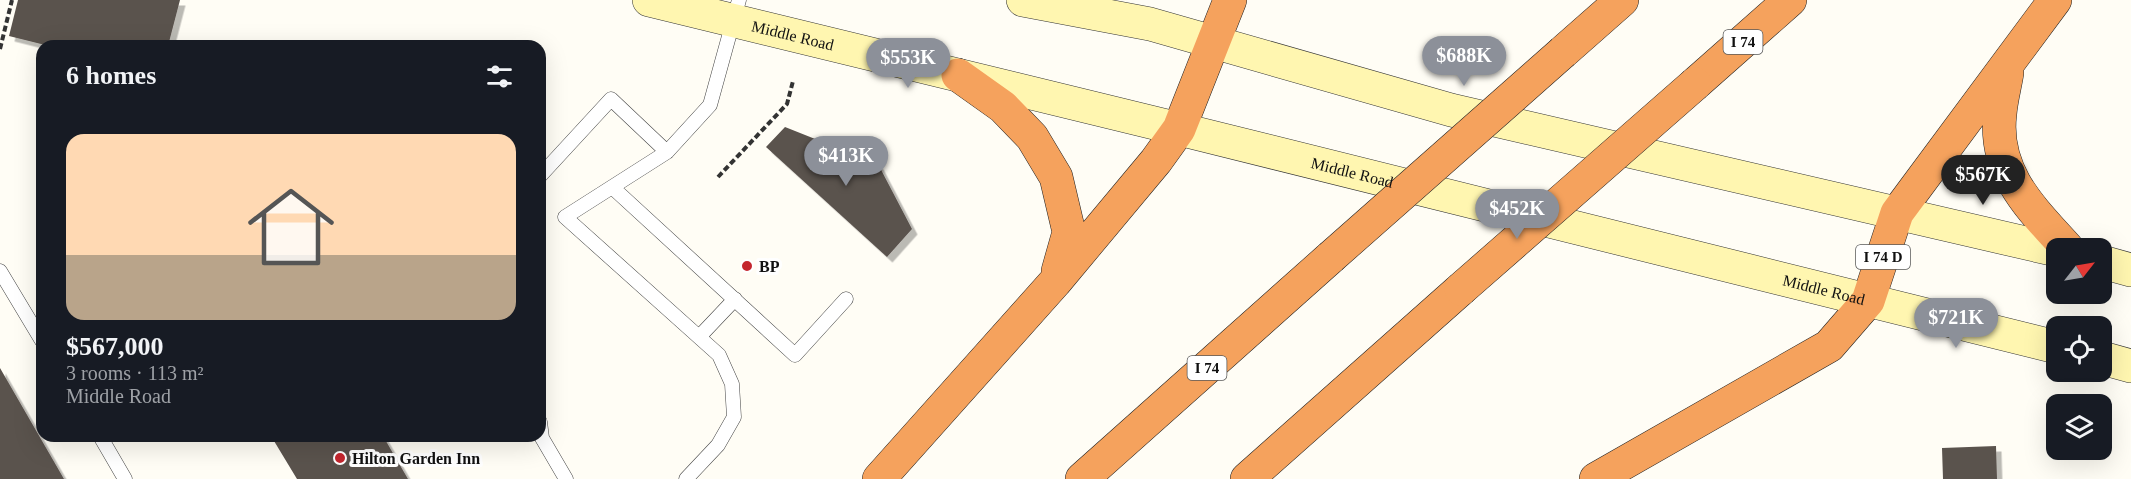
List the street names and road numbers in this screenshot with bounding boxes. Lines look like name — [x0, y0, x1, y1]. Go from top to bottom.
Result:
street label: Middle Road — [750, 17, 836, 54]
road number: I 74 — [1724, 30, 1762, 54]
street label: Middle Road — [1309, 154, 1395, 191]
road number: I 74 D — [1856, 245, 1910, 269]
street label: Middle Road — [1781, 271, 1867, 308]
road number: I 74 — [1188, 356, 1226, 380]

